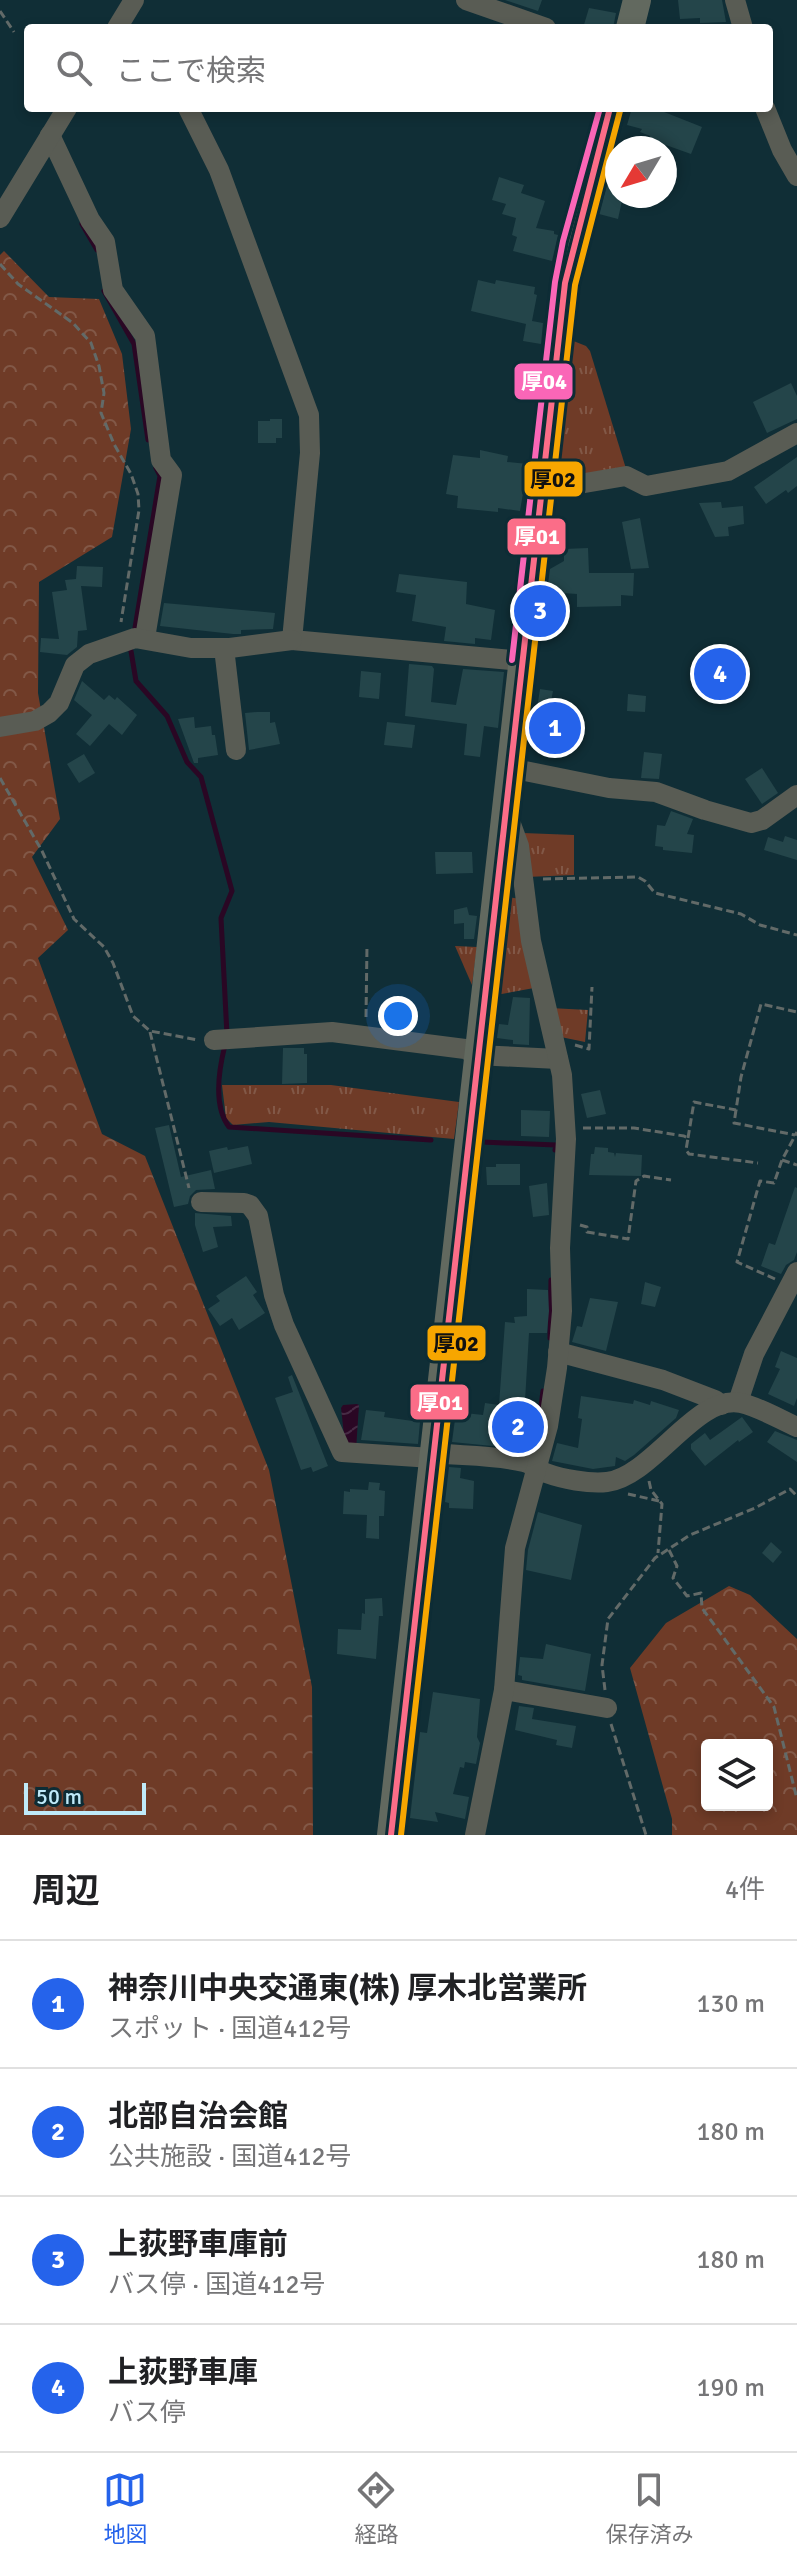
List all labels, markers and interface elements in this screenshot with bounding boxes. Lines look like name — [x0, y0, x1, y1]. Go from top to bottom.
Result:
search box — [24, 24, 773, 112]
icon: search — [52, 46, 96, 90]
text: ここで検索 — [116, 53, 266, 90]
north arrow — [605, 136, 677, 208]
line badge: 厚04 — [513, 362, 574, 401]
text: 厚04 — [521, 368, 567, 395]
line badge: 厚02 — [523, 460, 584, 498]
text: 厚02 — [530, 466, 576, 493]
line badge: 厚01 — [506, 517, 567, 556]
text: 厚01 — [514, 523, 560, 550]
pin: 3 — [514, 581, 566, 641]
pin: 4 — [694, 644, 746, 704]
pin: 1 — [529, 698, 581, 758]
your location — [378, 996, 418, 1036]
line badge: 厚02 — [426, 1324, 487, 1362]
text: 厚02 — [433, 1330, 479, 1357]
line badge: 厚01 — [409, 1383, 470, 1421]
text: 厚01 — [417, 1389, 463, 1416]
pin: 2 — [492, 1397, 544, 1457]
map controls — [701, 1739, 773, 1811]
button: layers — [701, 1739, 773, 1811]
scale bar — [24, 1779, 146, 1815]
text: 50 m — [36, 1783, 82, 1810]
text: 周辺 — [32, 1870, 100, 1912]
text: 4件 — [725, 1874, 765, 1906]
text: 神奈川中央交通東(株) 厚木北営業所 — [108, 1970, 587, 2007]
text: 1 — [51, 1988, 65, 2020]
text: 130 m — [696, 1988, 765, 2020]
text: スポット · 国道412号 — [108, 2013, 351, 2045]
text: 北部自治会館 — [108, 2098, 288, 2135]
text: 2 — [51, 2116, 65, 2148]
text: 180 m — [696, 2116, 765, 2148]
text: 公共施設 · 国道412号 — [108, 2141, 351, 2173]
text: 上荻野車庫前 — [108, 2226, 288, 2263]
text: 3 — [51, 2244, 65, 2276]
text: 180 m — [696, 2244, 765, 2276]
text: バス停 · 国道412号 — [108, 2269, 325, 2301]
text: 上荻野車庫 — [108, 2354, 258, 2391]
text: 4 — [51, 2372, 65, 2404]
text: 190 m — [696, 2372, 765, 2404]
text: バス停 — [108, 2397, 186, 2429]
tab: 地図 — [103, 2468, 148, 2548]
tab: 経路 — [354, 2468, 399, 2548]
tab: 保存済み — [605, 2468, 694, 2548]

